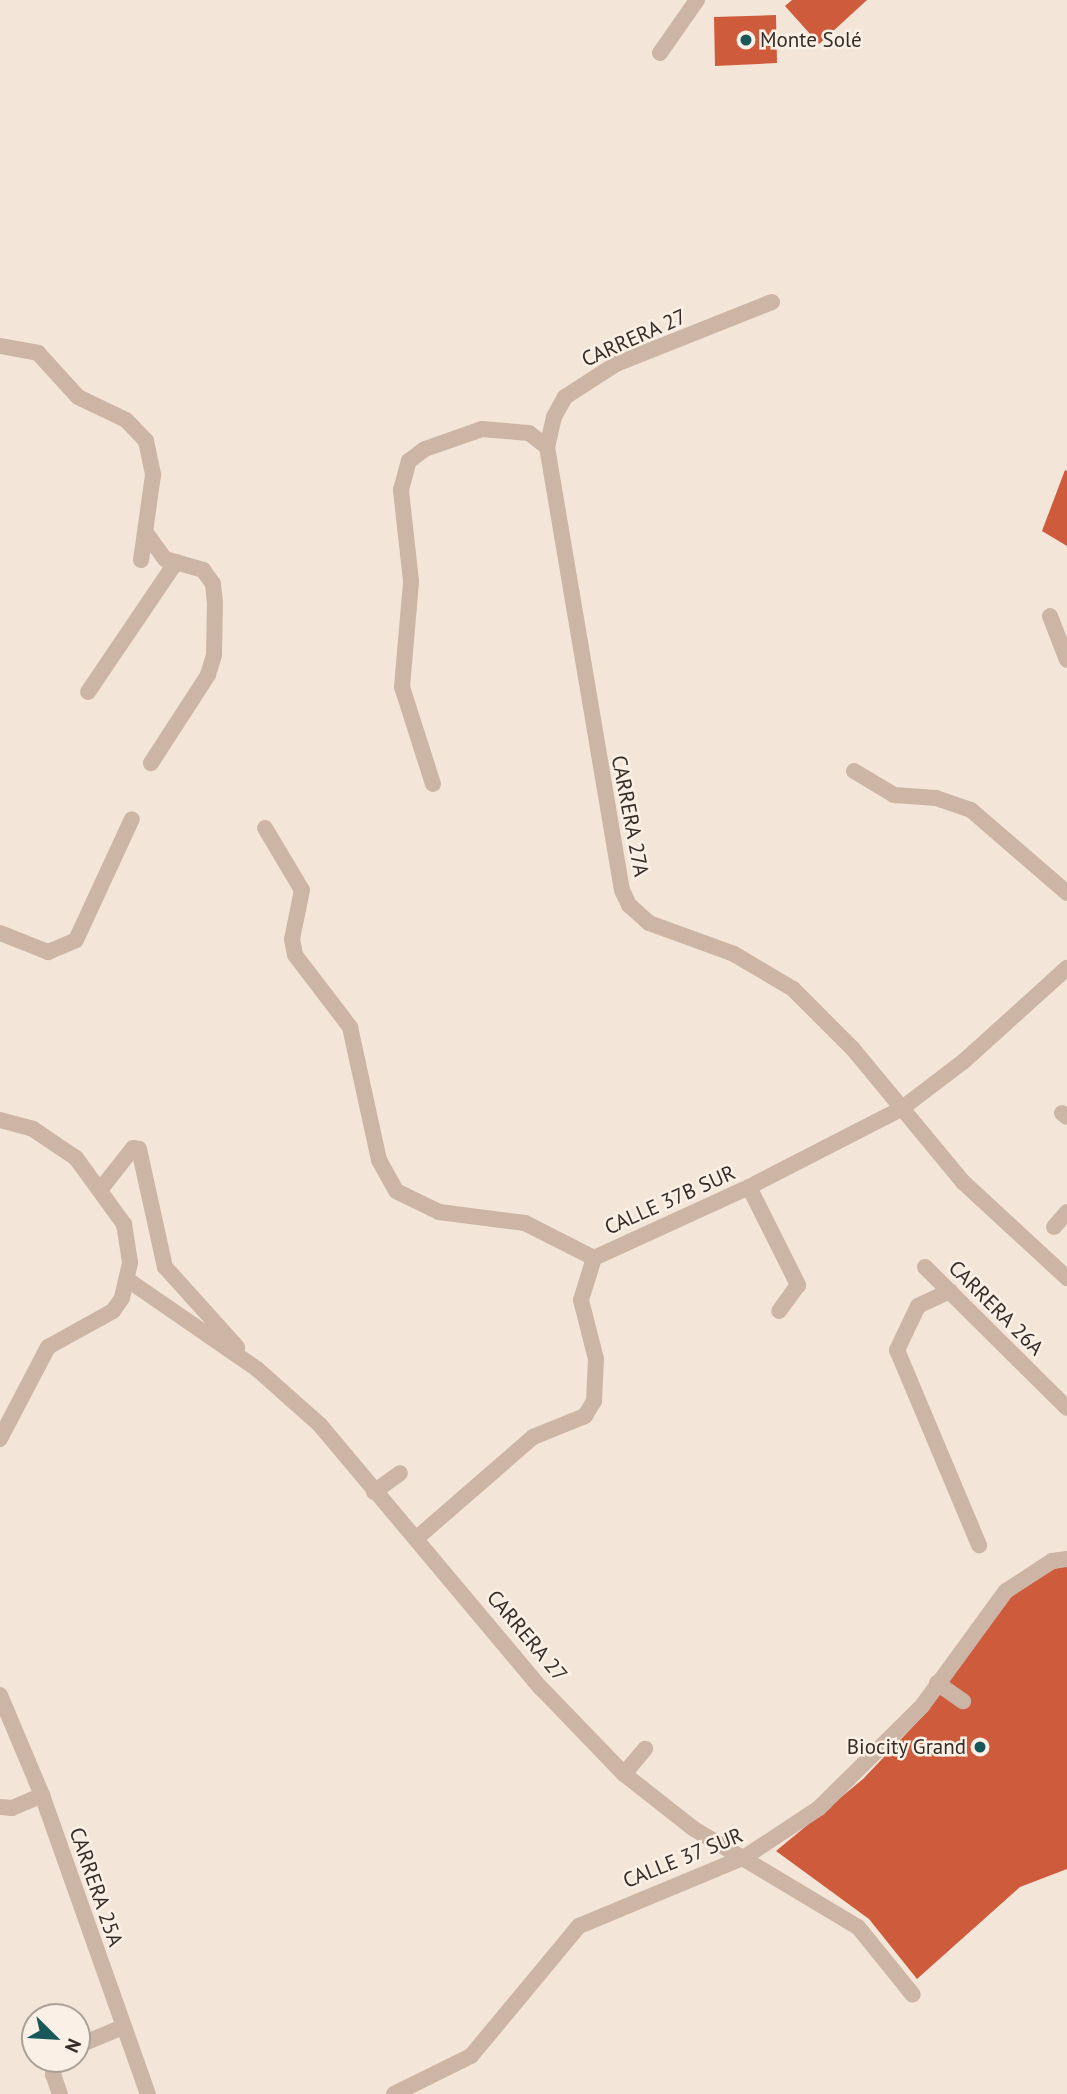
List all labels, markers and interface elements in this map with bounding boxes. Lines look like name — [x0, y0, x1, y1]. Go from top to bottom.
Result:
place label: Monte Solé — [760, 27, 862, 53]
marker: Monte Solé — [738, 32, 754, 48]
street label: CARRERA 27 — [577, 304, 691, 372]
street label: CARRERA 27A — [606, 753, 654, 879]
street label: CALLE 37B SUR — [601, 1160, 739, 1240]
street label: CARRERA 26A — [943, 1255, 1049, 1361]
street label: CARRERA 27 — [481, 1585, 573, 1687]
place label: Biocity Grand — [846, 1734, 966, 1760]
marker: Biocity Grand — [972, 1739, 988, 1755]
street label: CALLE 37 SUR — [619, 1822, 747, 1894]
street label: CARRERA 25A — [64, 1824, 128, 1950]
north arrow — [21, 2003, 91, 2073]
text: N — [60, 2035, 87, 2056]

